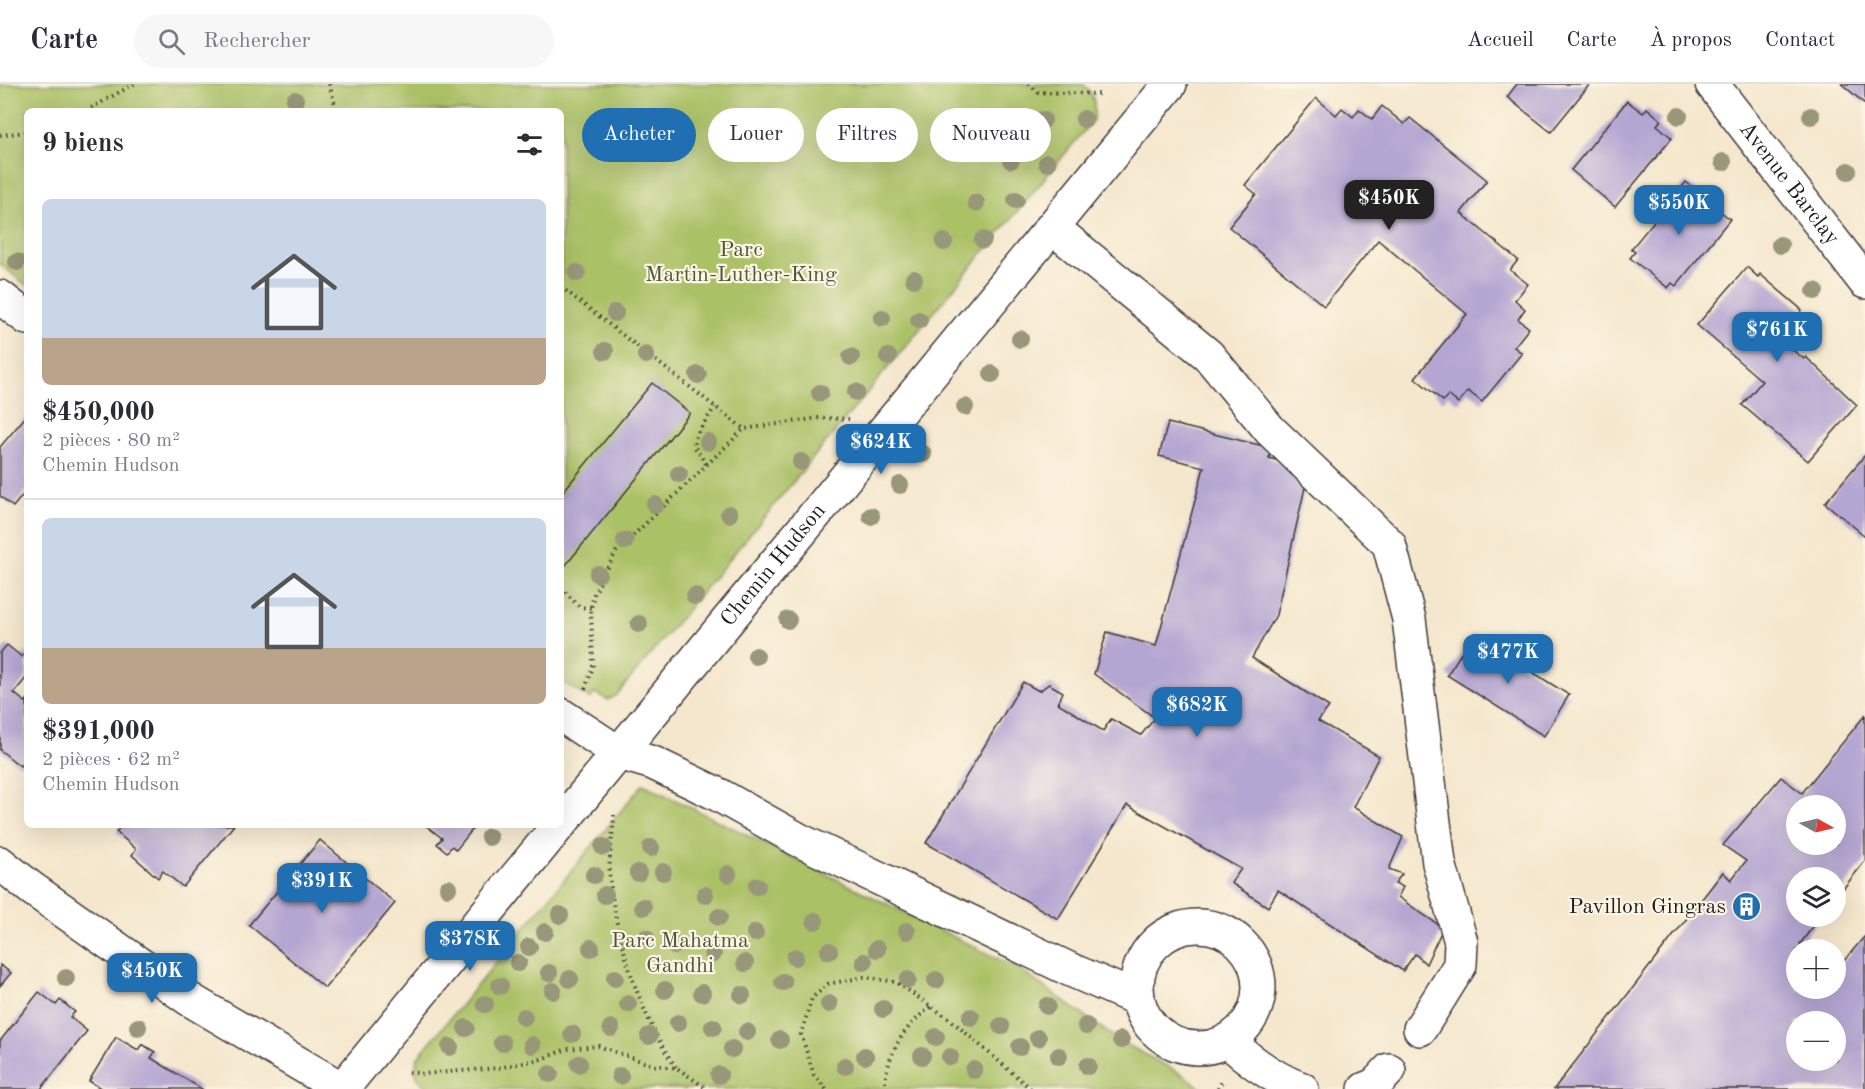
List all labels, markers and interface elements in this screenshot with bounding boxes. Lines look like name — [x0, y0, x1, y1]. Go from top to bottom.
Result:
search box — [134, 14, 554, 68]
icon: search — [155, 25, 188, 58]
text: Carte — [30, 27, 98, 55]
text: Rechercher — [203, 30, 311, 52]
text: Accueil — [1467, 30, 1534, 51]
text: Carte — [1567, 30, 1617, 51]
text: À propos — [1650, 30, 1732, 51]
text: Contact — [1765, 30, 1835, 51]
chip: Acheter — [582, 108, 696, 162]
chip: Louer — [708, 108, 804, 162]
chip: Filtres — [816, 108, 918, 162]
chip: Nouveau — [930, 108, 1051, 162]
street label: Avenue Barclay — [1735, 118, 1843, 250]
icon: filters — [513, 128, 546, 161]
text: 9 biens — [42, 131, 124, 157]
pin: $450K — [1347, 180, 1431, 231]
pin: $550K — [1637, 185, 1721, 236]
text: $450K — [1358, 189, 1420, 209]
text: $550K — [1648, 194, 1710, 214]
icon: home — [240, 238, 348, 346]
park label: Parc Martin-Luther-King — [645, 239, 837, 286]
pin: $761K — [1735, 312, 1819, 363]
text: $761K — [1746, 321, 1808, 341]
text: $450,000 — [42, 400, 155, 426]
pin: $624K — [839, 424, 923, 475]
text: 2 pièces · 80 m² — [42, 431, 180, 451]
text: $624K — [850, 433, 912, 453]
text: Chemin Hudson — [42, 456, 179, 476]
street label: Chemin Hudson — [717, 500, 830, 631]
icon: home — [240, 557, 348, 665]
pin: $477K — [1466, 634, 1550, 685]
text: $477K — [1477, 643, 1539, 663]
pin: $682K — [1155, 687, 1239, 738]
text: $682K — [1166, 696, 1228, 716]
text: $391,000 — [42, 719, 155, 745]
text: 2 pièces · 62 m² — [42, 750, 180, 770]
text: Chemin Hudson — [42, 775, 179, 795]
north arrow — [1786, 795, 1846, 855]
map controls — [1786, 795, 1846, 1071]
pin: $391K — [280, 863, 364, 914]
button: layers — [1786, 867, 1846, 927]
text: $391K — [291, 872, 353, 892]
building icon: Pavillon Gingras — [1731, 891, 1763, 923]
place label: Pavillon Gingras — [1568, 896, 1726, 918]
pin: $378K — [428, 921, 512, 972]
text: $378K — [439, 930, 501, 950]
park label: Parc Mahatma Gandhi — [611, 930, 749, 977]
button: + — [1786, 939, 1846, 999]
pin: $450K — [110, 953, 194, 1004]
text: $450K — [121, 962, 183, 982]
button: − — [1786, 1011, 1846, 1071]

